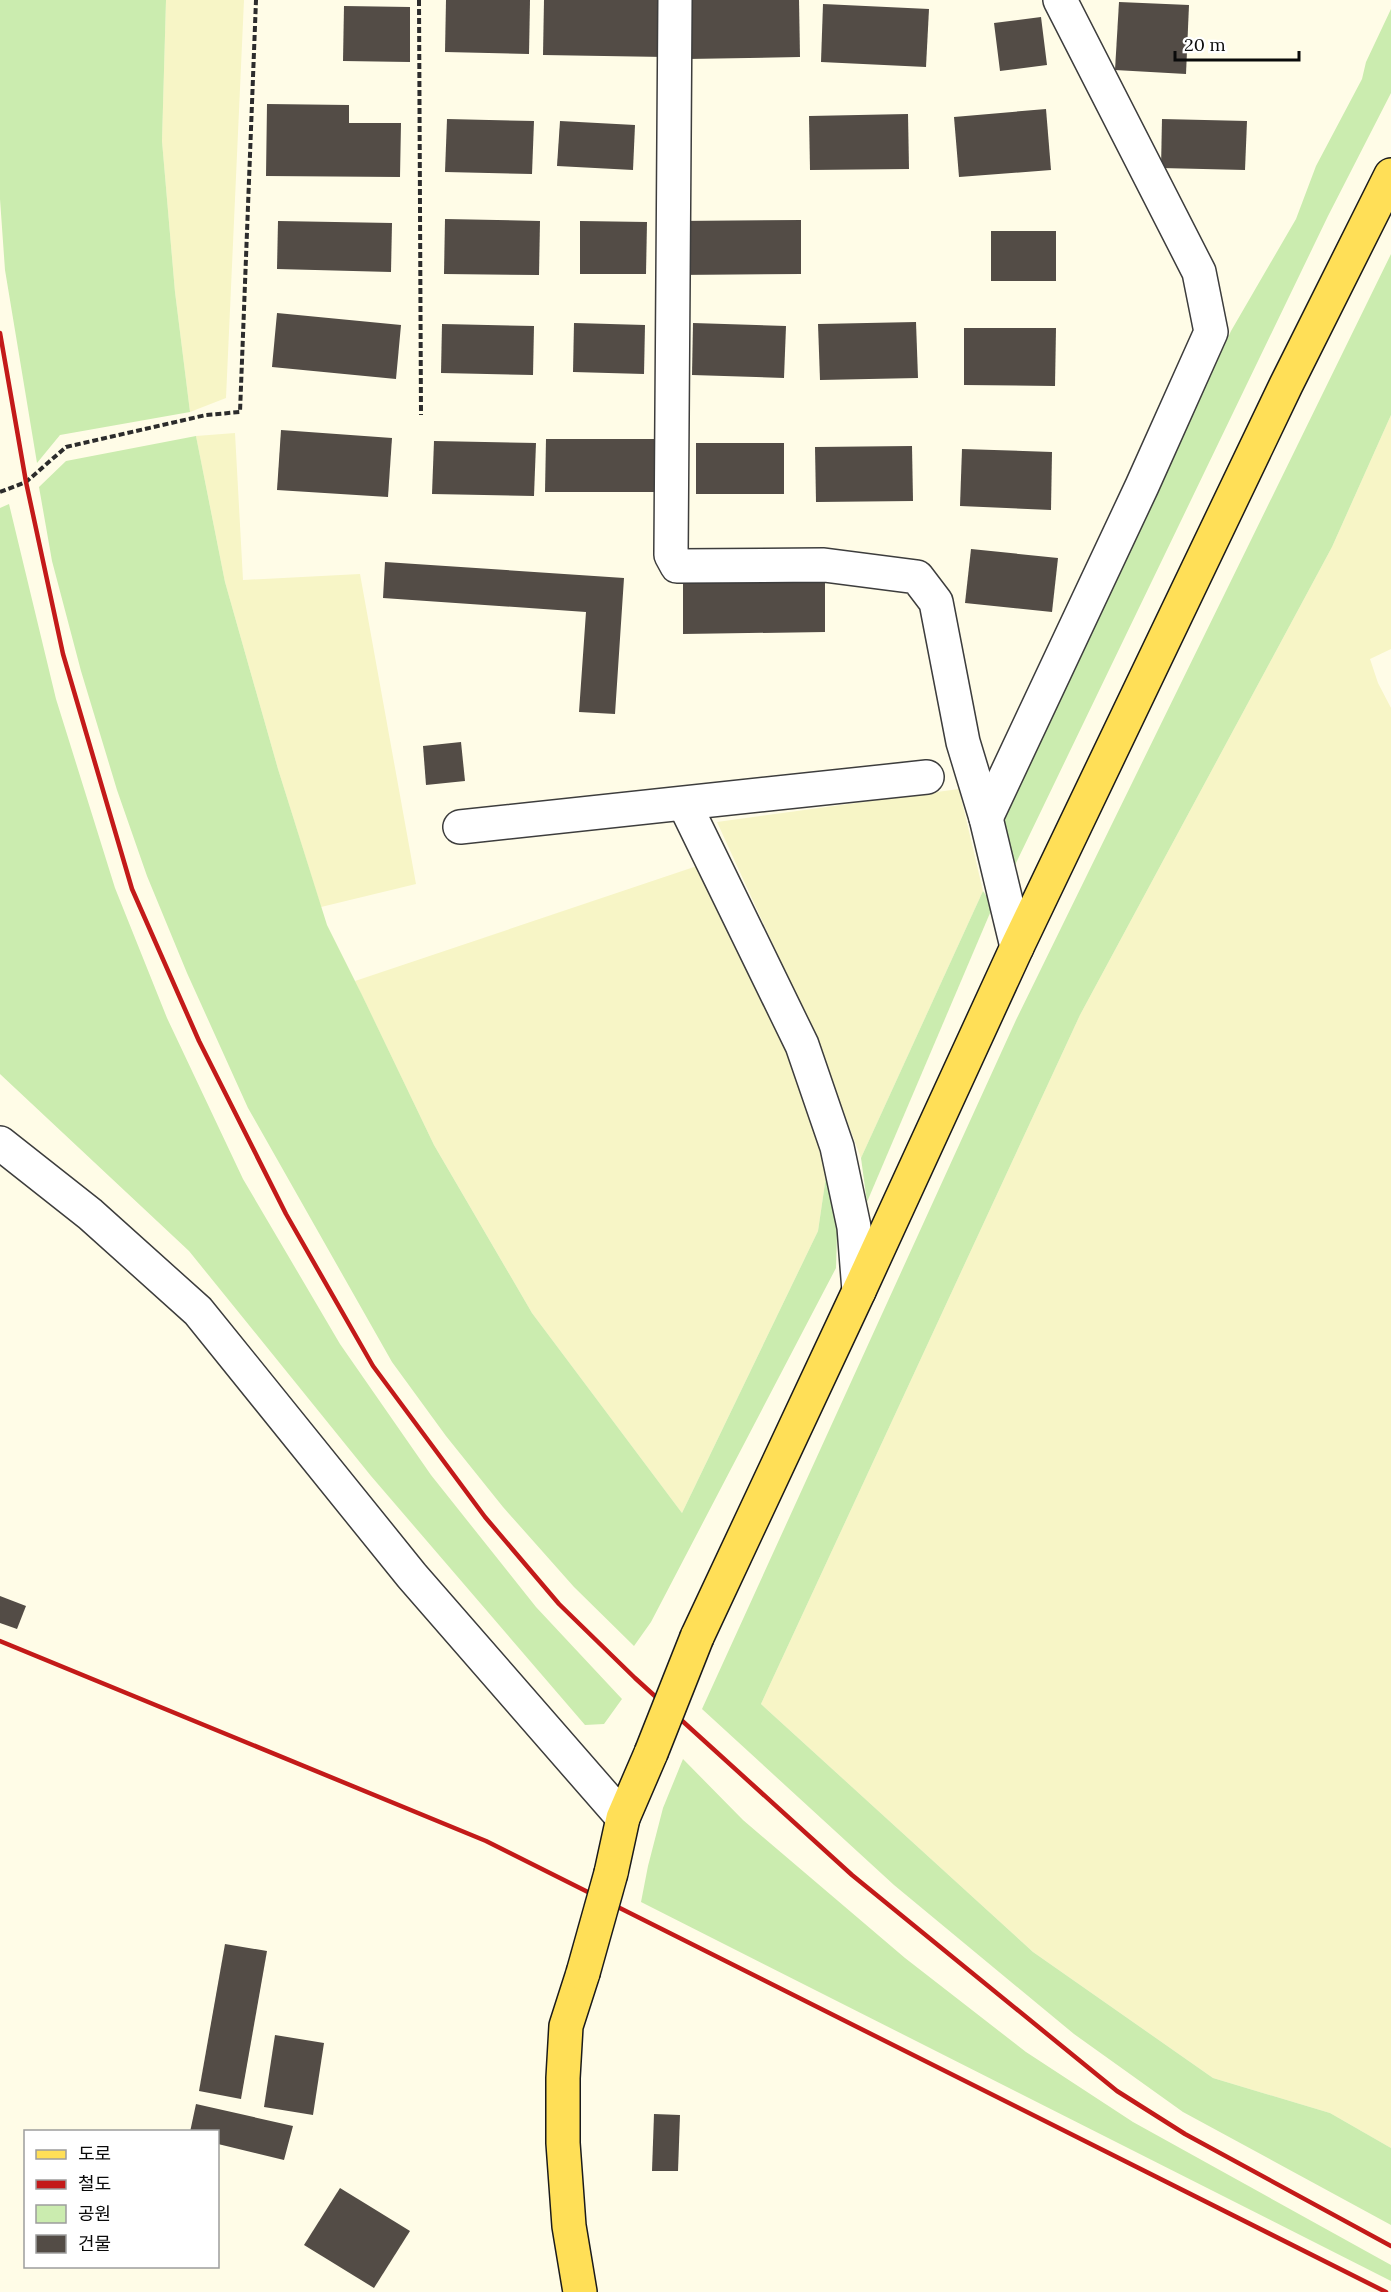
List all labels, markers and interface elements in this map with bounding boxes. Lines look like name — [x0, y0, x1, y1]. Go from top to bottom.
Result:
scale bar — [1175, 24, 1300, 62]
text: 20 m — [1184, 33, 1226, 56]
legend — [24, 2130, 219, 2268]
text: 도로 — [78, 2142, 111, 2165]
text: 철도 — [78, 2172, 111, 2195]
text: 공원 — [78, 2202, 111, 2225]
text: 건물 — [78, 2232, 111, 2255]

